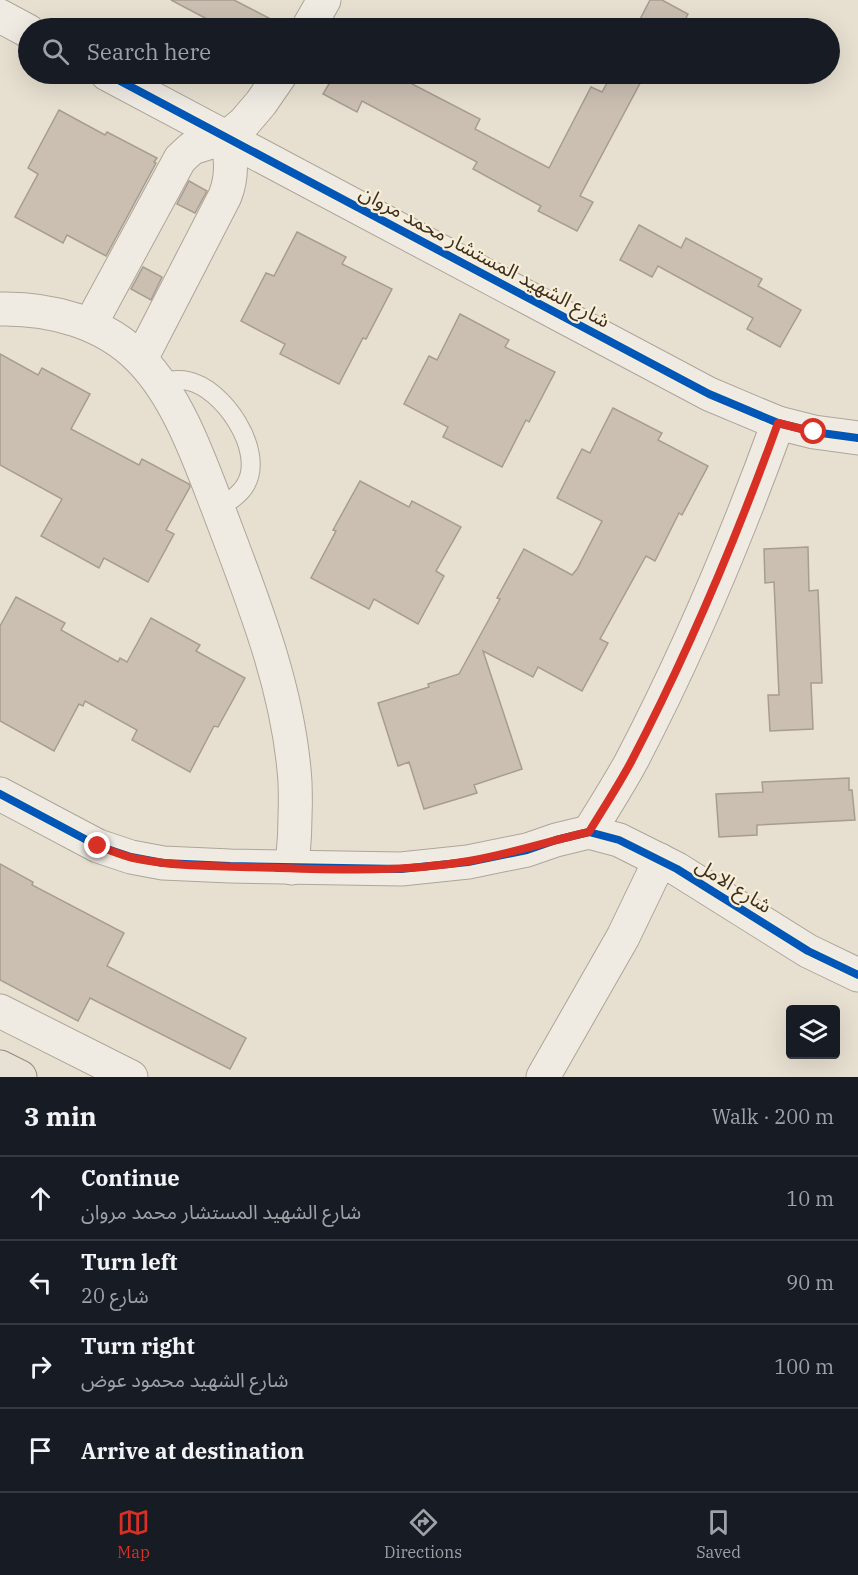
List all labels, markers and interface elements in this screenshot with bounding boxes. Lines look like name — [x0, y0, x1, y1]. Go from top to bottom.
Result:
search box — [18, 18, 840, 84]
icon: search — [39, 35, 72, 68]
text: Search here — [87, 37, 211, 66]
street label: شارع الشهيد المستشار محمد مروان — [354, 178, 615, 335]
route start — [800, 418, 826, 444]
route end — [84, 832, 110, 858]
street label: شارع الامل — [690, 851, 777, 921]
map controls — [786, 1005, 840, 1059]
button: layers — [786, 1005, 840, 1059]
text: 3 min — [24, 1099, 97, 1133]
text: Walk · 200 m — [712, 1103, 834, 1130]
text: Continue — [81, 1163, 180, 1192]
icon: ahead — [24, 1182, 57, 1215]
text: 10 m — [786, 1185, 834, 1212]
text: شارع الشهيد المستشار محمد مروان — [81, 1198, 361, 1225]
text: Turn left — [81, 1247, 177, 1276]
icon: left — [24, 1266, 57, 1299]
text: 90 m — [786, 1269, 834, 1296]
text: شارع 20 — [81, 1282, 149, 1309]
text: Turn right — [81, 1331, 195, 1360]
icon: right — [24, 1350, 57, 1383]
text: 100 m — [774, 1353, 834, 1380]
text: شارع الشهيد محمود عوض — [81, 1366, 289, 1393]
icon: arrive — [24, 1434, 57, 1467]
text: Arrive at destination — [81, 1436, 304, 1465]
tab: Map — [117, 1506, 150, 1562]
tab: Directions — [384, 1506, 462, 1562]
tab: Saved — [696, 1506, 741, 1562]

